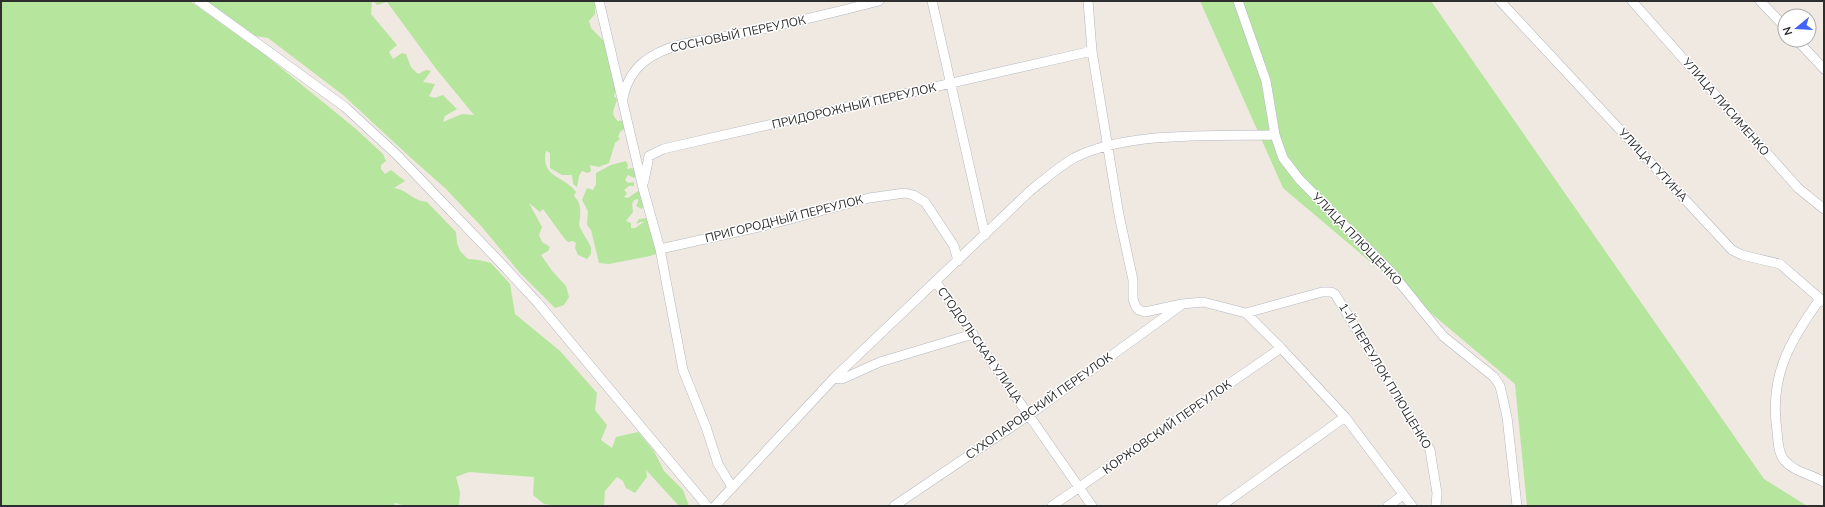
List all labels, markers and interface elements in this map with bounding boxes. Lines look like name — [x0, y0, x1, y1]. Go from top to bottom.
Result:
north arrow — [1777, 8, 1817, 48]
street label: СОСНОВЫЙ ПЕРЕУЛОК — [669, 12, 807, 56]
text: N — [1780, 25, 1796, 37]
street label: УЛИЦА ЛИСИМЕНКО — [1678, 54, 1773, 159]
street label: ПРИДОРОЖНЫЙ ПЕРЕУЛОК — [770, 79, 938, 133]
street label: УЛИЦА ГУТИНА — [1614, 124, 1691, 205]
street label: УЛИЦА ПЛЮЩЕНКО — [1308, 189, 1405, 289]
street label: ПРИГОРОДНЫЙ ПЕРЕУЛОК — [703, 192, 865, 246]
street label: СТОДОЛЬСКАЯ УЛИЦА — [934, 284, 1026, 406]
street label: 1-Й ПЕРЕУЛОК ПЛЮЩЕНКО — [1335, 300, 1435, 452]
street label: СУХОПАРОВСКИЙ ПЕРЕУЛОК — [962, 349, 1116, 463]
street label: КОРЖОВСКИЙ ПЕРЕУЛОК — [1099, 376, 1235, 478]

